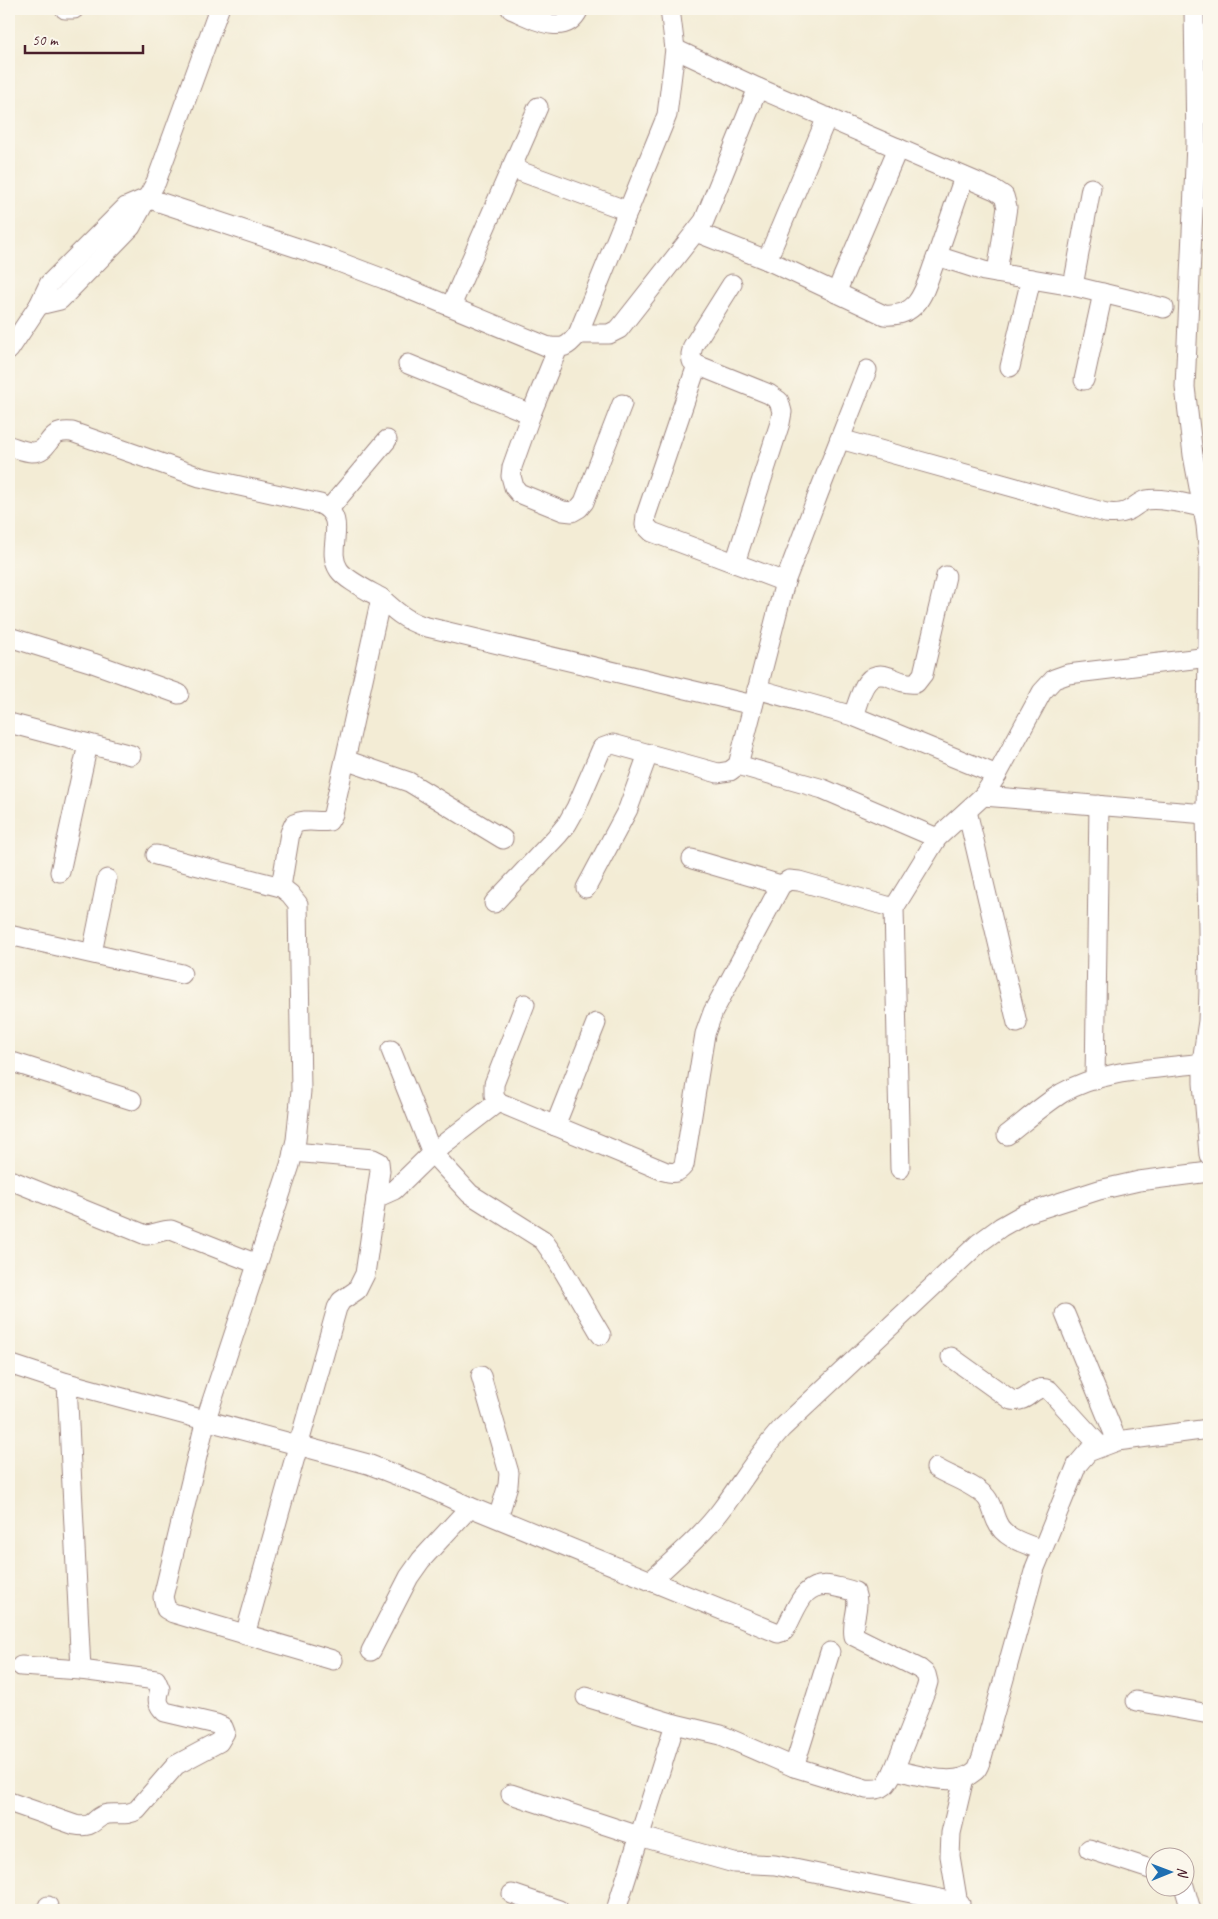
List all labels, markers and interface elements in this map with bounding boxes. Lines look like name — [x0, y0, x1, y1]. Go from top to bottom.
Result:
scale bar — [25, 22, 142, 54]
text: 50 m — [32, 31, 59, 50]
north arrow — [1146, 1846, 1196, 1896]
text: N — [1174, 1867, 1191, 1879]

